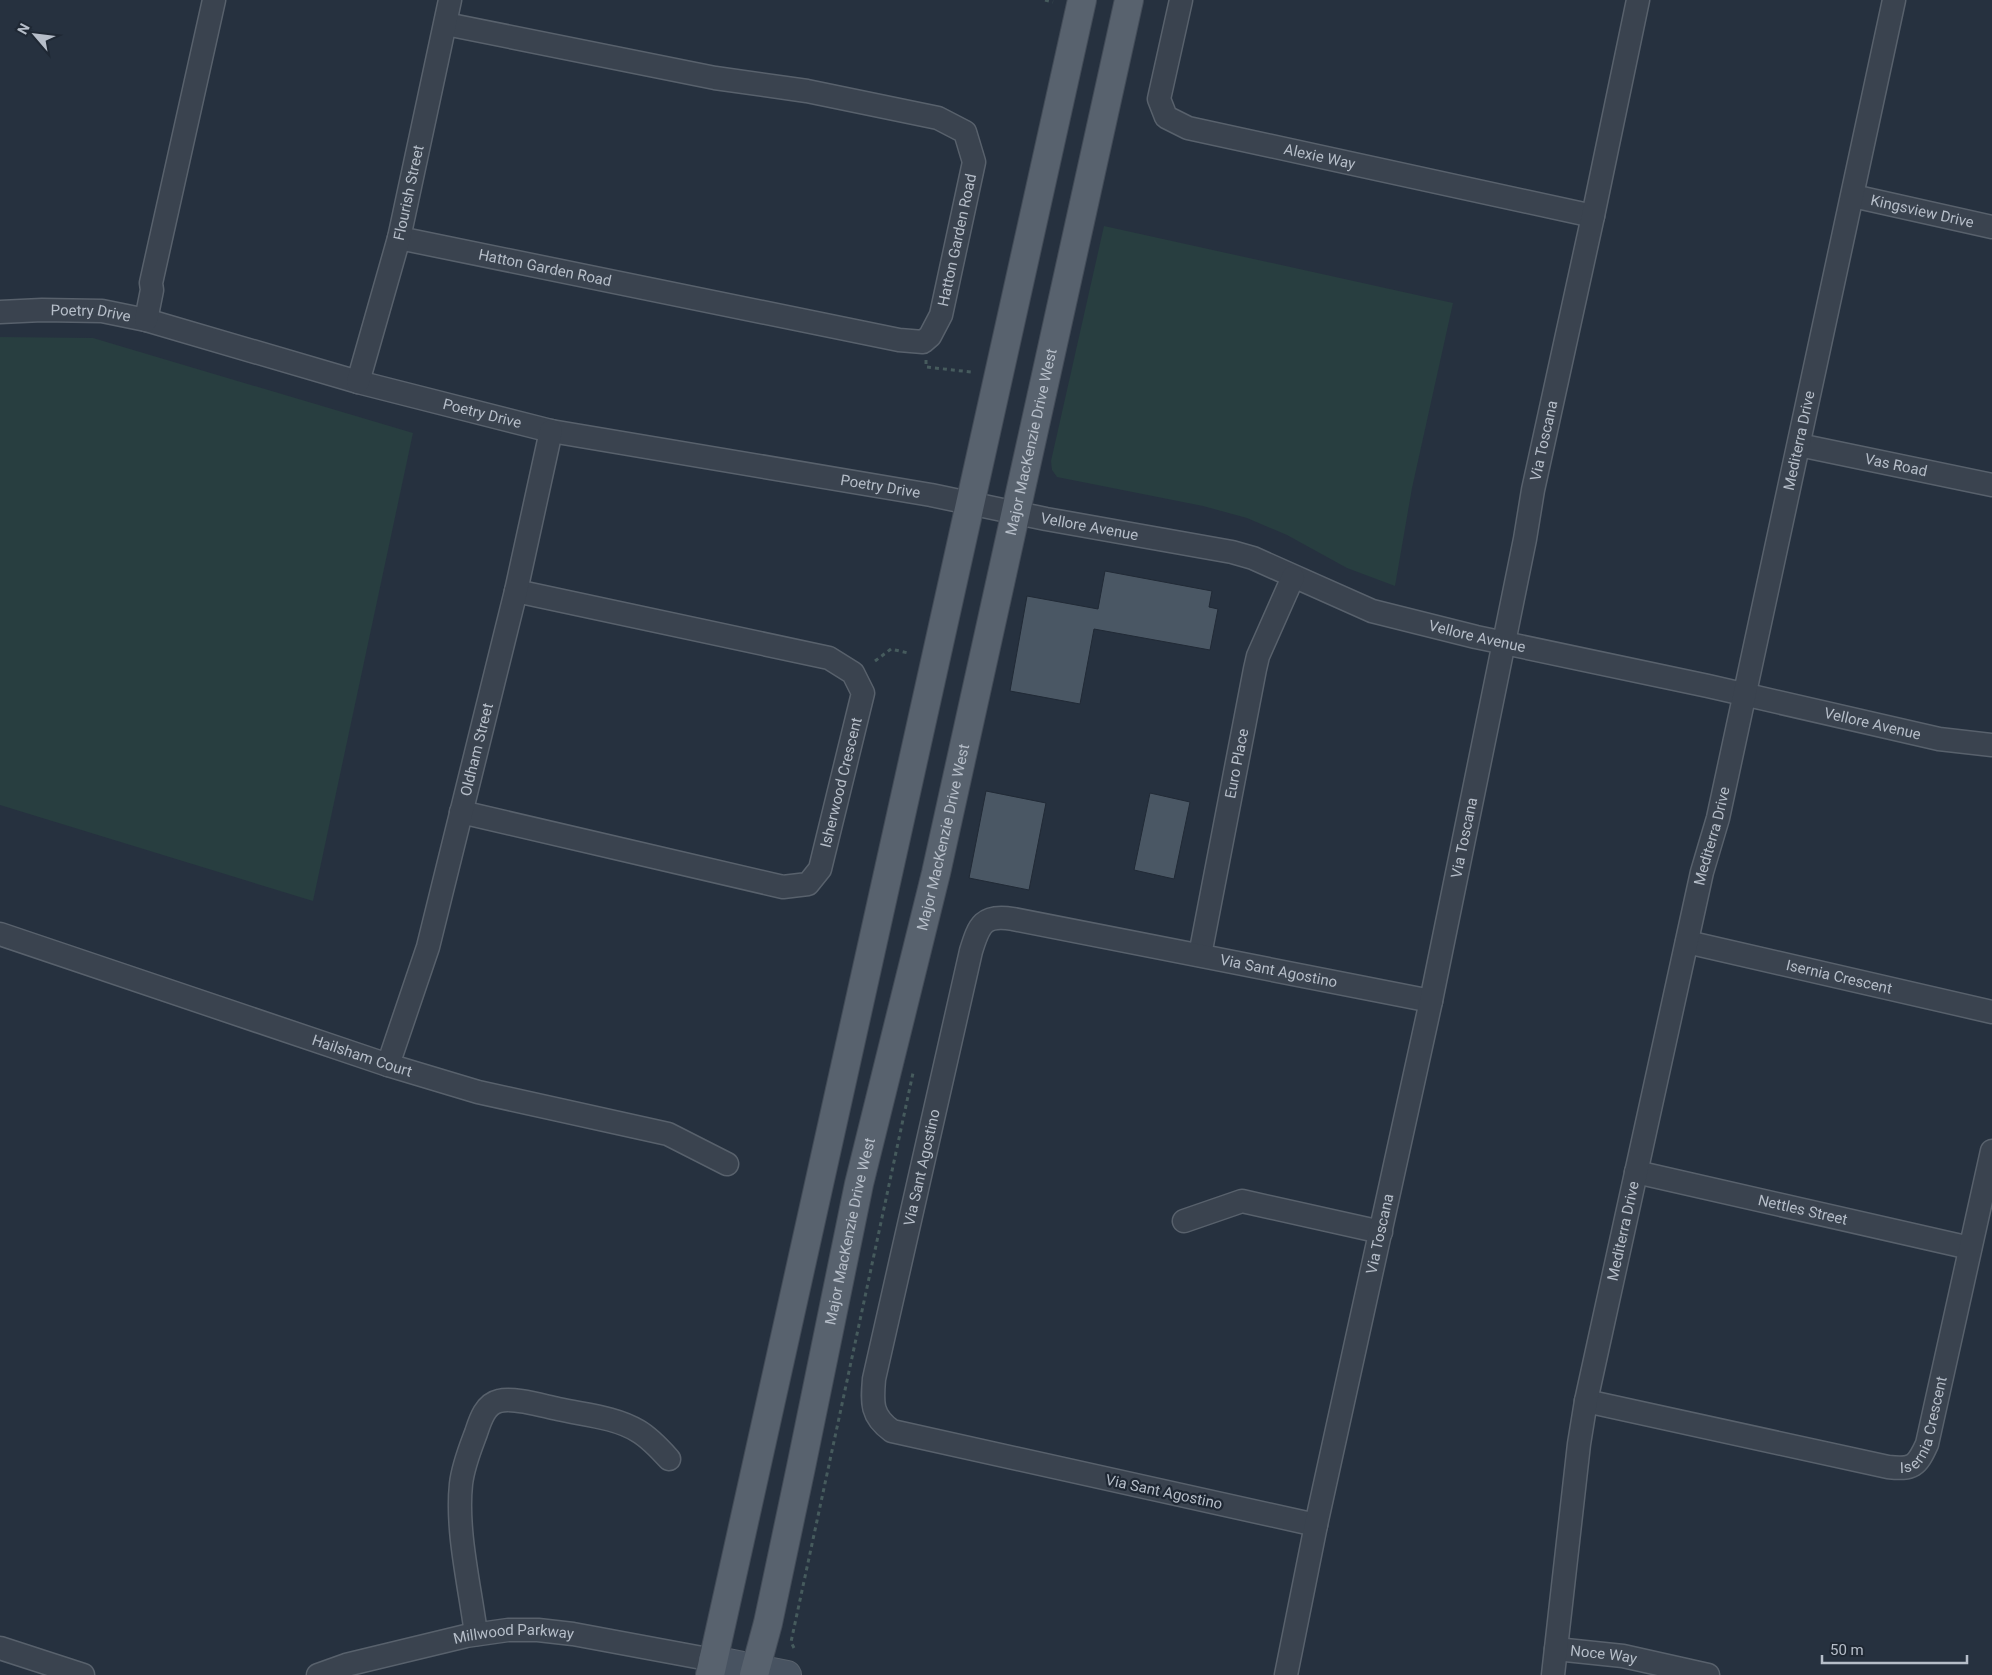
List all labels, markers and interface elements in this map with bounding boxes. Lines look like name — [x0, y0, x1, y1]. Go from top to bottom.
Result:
north arrow — [10, 10, 60, 60]
text: N — [14, 21, 33, 37]
street label: Alexie Way — [1282, 140, 1357, 173]
street label: Flourish Street — [390, 143, 428, 242]
street label: Hatton Garden Road — [934, 172, 980, 308]
street label: Kingsview Drive — [1869, 191, 1976, 232]
street label: Hatton Garden Road — [477, 245, 613, 290]
street label: Poetry Drive — [50, 301, 132, 326]
street label: Major MacKenzie Drive West — [1002, 347, 1061, 537]
street label: Mediterra Drive — [1780, 389, 1819, 492]
street label: Poetry Drive — [441, 395, 524, 432]
street label: Via Toscana — [1526, 399, 1561, 483]
street label: Vas Road — [1863, 450, 1929, 480]
street label: Poetry Drive — [839, 471, 922, 502]
street label: Vellore Avenue — [1039, 509, 1140, 544]
street label: Vellore Avenue — [1427, 617, 1527, 656]
street label: Oldham Street — [457, 701, 497, 798]
street label: Vellore Avenue — [1822, 704, 1923, 744]
street label: Isherwood Crescent — [817, 716, 866, 849]
street label: Euro Place — [1221, 727, 1252, 800]
street label: Major MacKenzie Drive West — [913, 742, 973, 932]
street label: Mediterra Drive — [1690, 785, 1734, 887]
street label: Via Toscana — [1447, 796, 1481, 880]
street label: Via Sant Agostino — [1219, 951, 1339, 991]
street label: Isernia Crescent — [1784, 956, 1894, 998]
street label: Hailsham Court — [310, 1031, 414, 1081]
street label: Via Sant Agostino — [900, 1107, 944, 1228]
street label: Major MacKenzie Drive West — [821, 1136, 879, 1327]
street label: Mediterra Drive — [1604, 1179, 1643, 1283]
street label: Nettles Street — [1756, 1191, 1849, 1229]
street label: Via Toscana — [1362, 1192, 1397, 1276]
street label: Isernia Crescent — [1899, 1375, 1951, 1477]
street label: Via Sant Agostino — [1104, 1471, 1224, 1513]
street label: Millwood Parkway — [451, 1621, 575, 1648]
scale bar — [1822, 1632, 1967, 1664]
text: 50 m — [1830, 1641, 1864, 1659]
street label: Noce Way — [1569, 1642, 1639, 1668]

